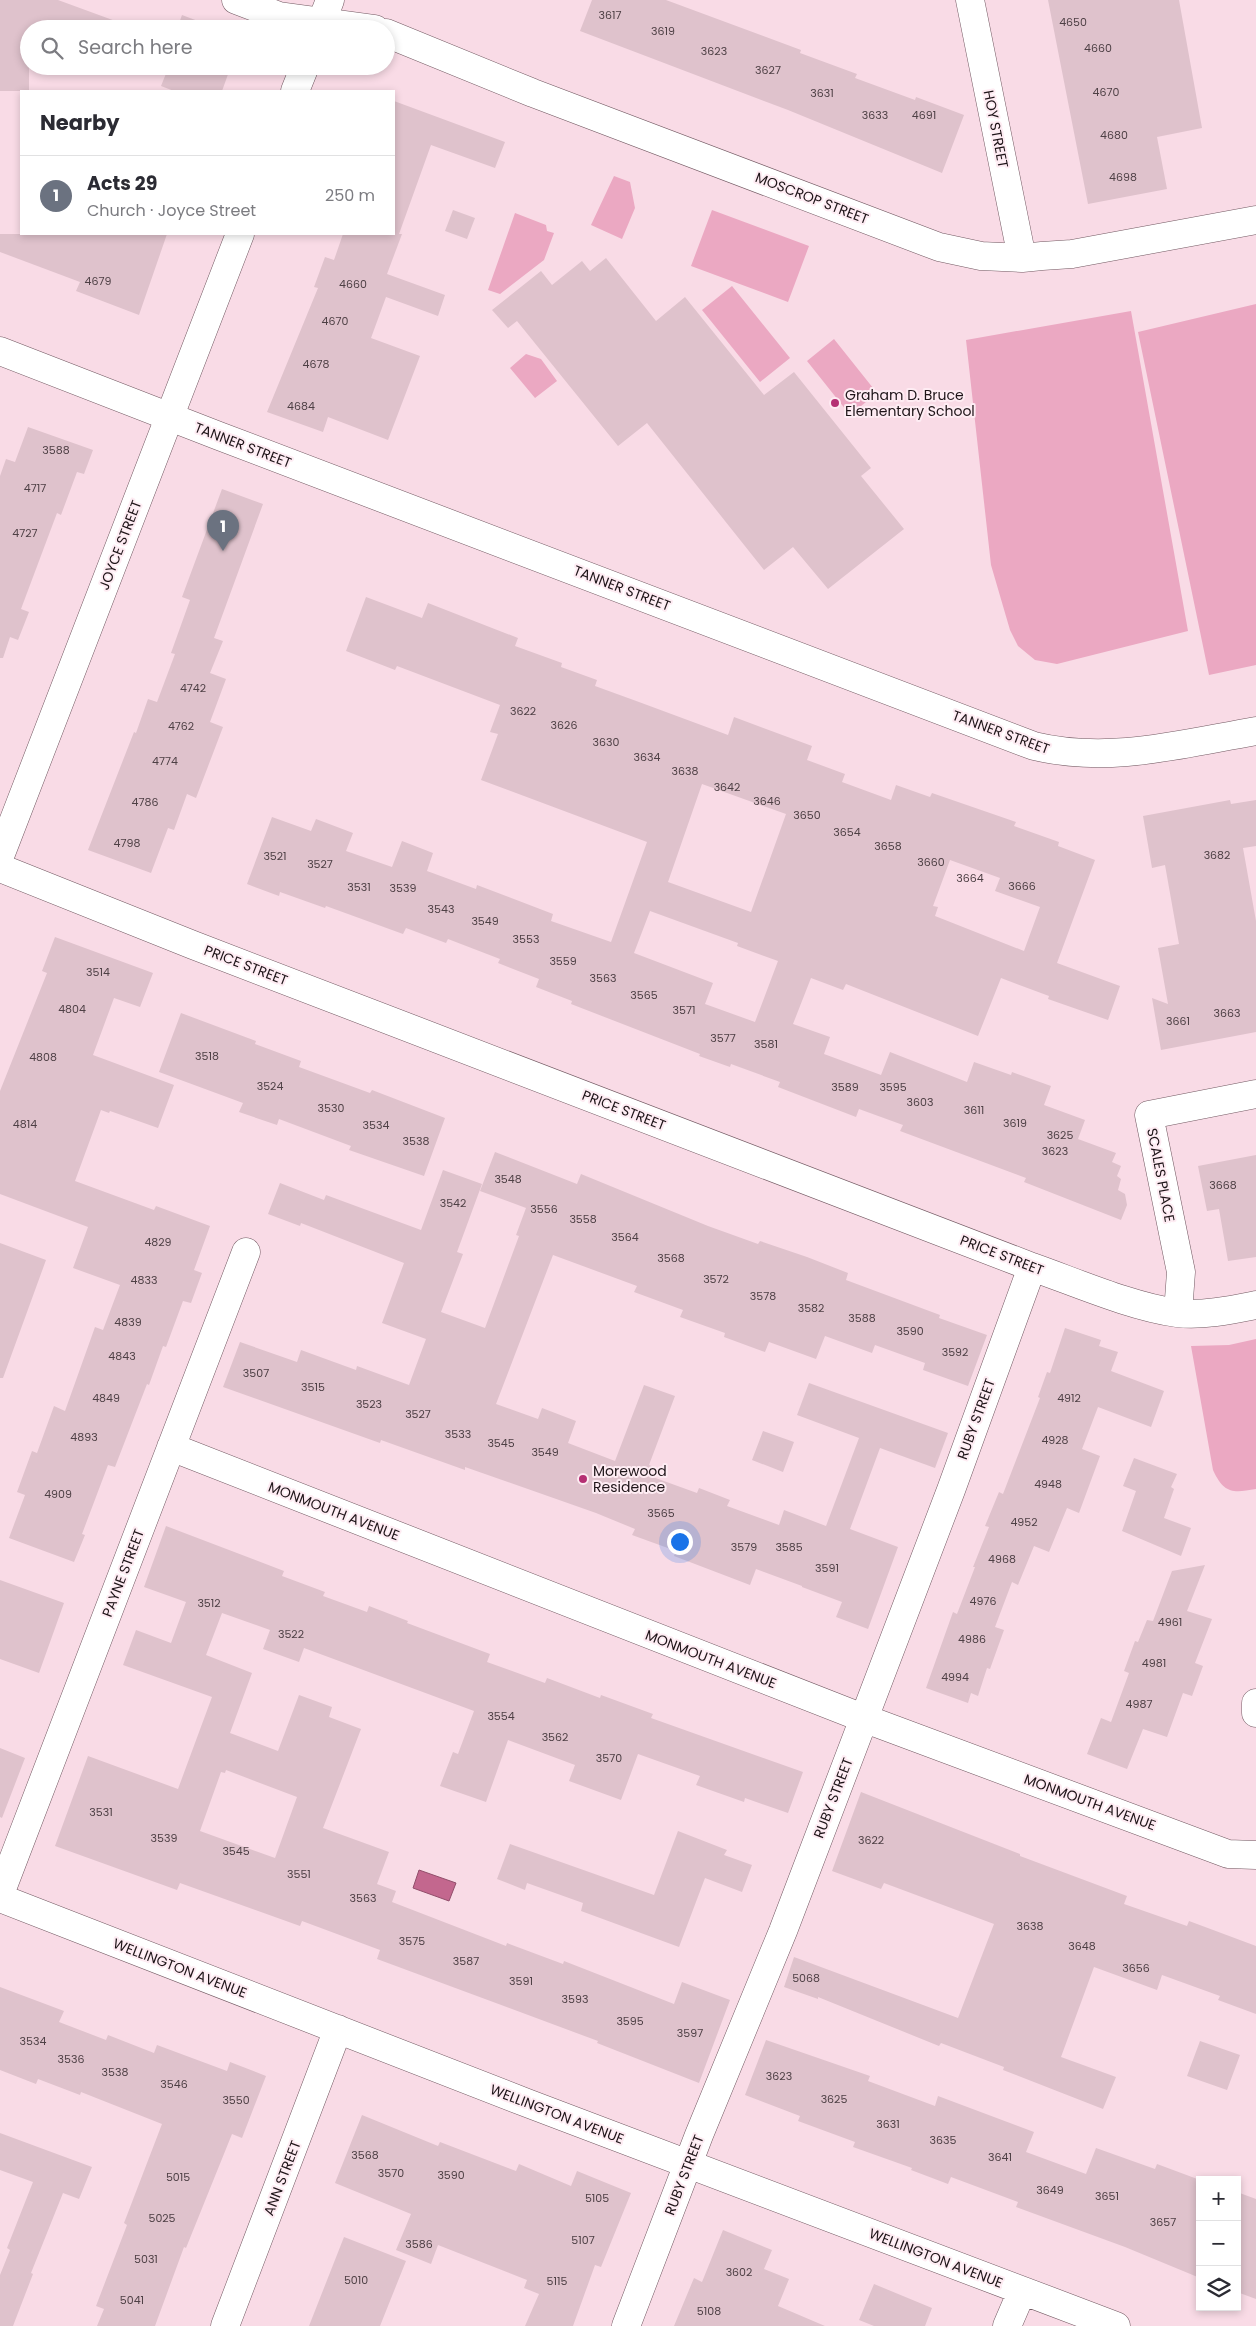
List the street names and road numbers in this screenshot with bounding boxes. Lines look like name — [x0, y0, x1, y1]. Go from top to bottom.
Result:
street label: HOY STREET — [979, 88, 1013, 170]
street label: MOSCROP STREET — [753, 167, 872, 229]
street label: TANNER STREET — [192, 417, 295, 473]
street label: JOYCE STREET — [94, 497, 146, 593]
street label: TANNER STREET — [571, 560, 674, 616]
street label: TANNER STREET — [949, 705, 1053, 759]
street label: PRICE STREET — [201, 940, 291, 990]
street label: PRICE STREET — [579, 1085, 669, 1135]
street label: SCALES PLACE — [1142, 1126, 1180, 1224]
street label: PRICE STREET — [957, 1230, 1047, 1280]
street label: RUBY STREET — [952, 1375, 1000, 1462]
street label: MONMOUTH AVENUE — [266, 1477, 402, 1545]
street label: PAYNE STREET — [97, 1526, 149, 1620]
street label: MONMOUTH AVENUE — [643, 1625, 779, 1693]
street label: RUBY STREET — [808, 1754, 858, 1841]
street label: MONMOUTH AVENUE — [1021, 1769, 1159, 1835]
street label: WELLINGTON AVENUE — [110, 1933, 250, 2003]
street label: WELLINGTON AVENUE — [487, 2079, 627, 2149]
street label: RUBY STREET — [659, 2131, 709, 2218]
street label: ANN STREET — [258, 2137, 306, 2219]
street label: WELLINGTON AVENUE — [866, 2223, 1006, 2293]

